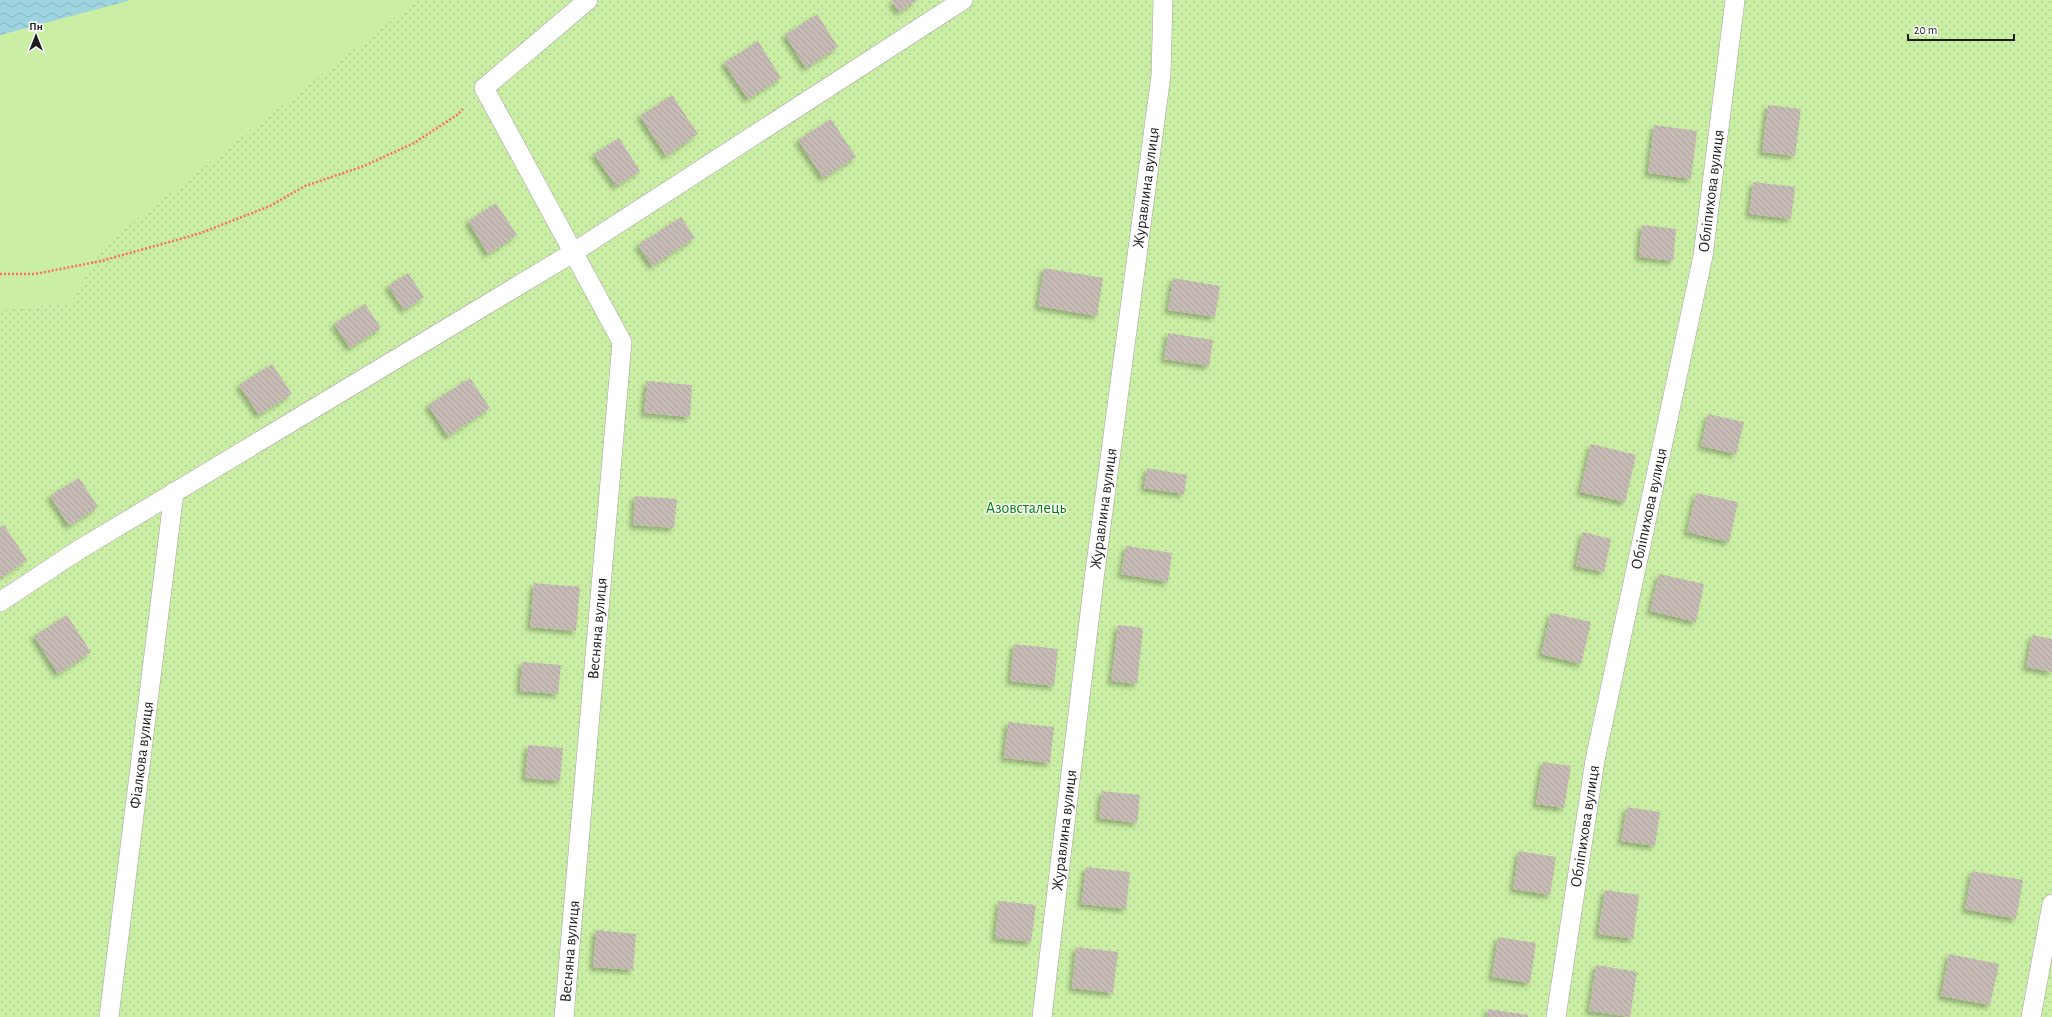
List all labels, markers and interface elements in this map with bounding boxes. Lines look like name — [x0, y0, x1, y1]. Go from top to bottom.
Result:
north arrow — [16, 16, 56, 56]
scale bar — [1908, 16, 2014, 42]
text: Пн — [29, 21, 43, 32]
text: 20 m — [1914, 24, 1937, 36]
street label: Журавлина вулиця — [1130, 126, 1162, 249]
street label: Обліпихова вулиця — [1696, 129, 1727, 253]
street label: Обліпихова вулиця — [1628, 446, 1670, 571]
street label: Журавлина вулиця — [1087, 447, 1119, 570]
park label: Азовсталець — [986, 500, 1066, 516]
street label: Весняна вулиця — [585, 577, 610, 680]
street label: Фіалкова вулиця — [127, 700, 156, 810]
street label: Обліпихова вулиця — [1568, 764, 1602, 889]
street label: Журавлина вулиця — [1049, 769, 1079, 892]
street label: Весняна вулиця — [557, 900, 582, 1003]

